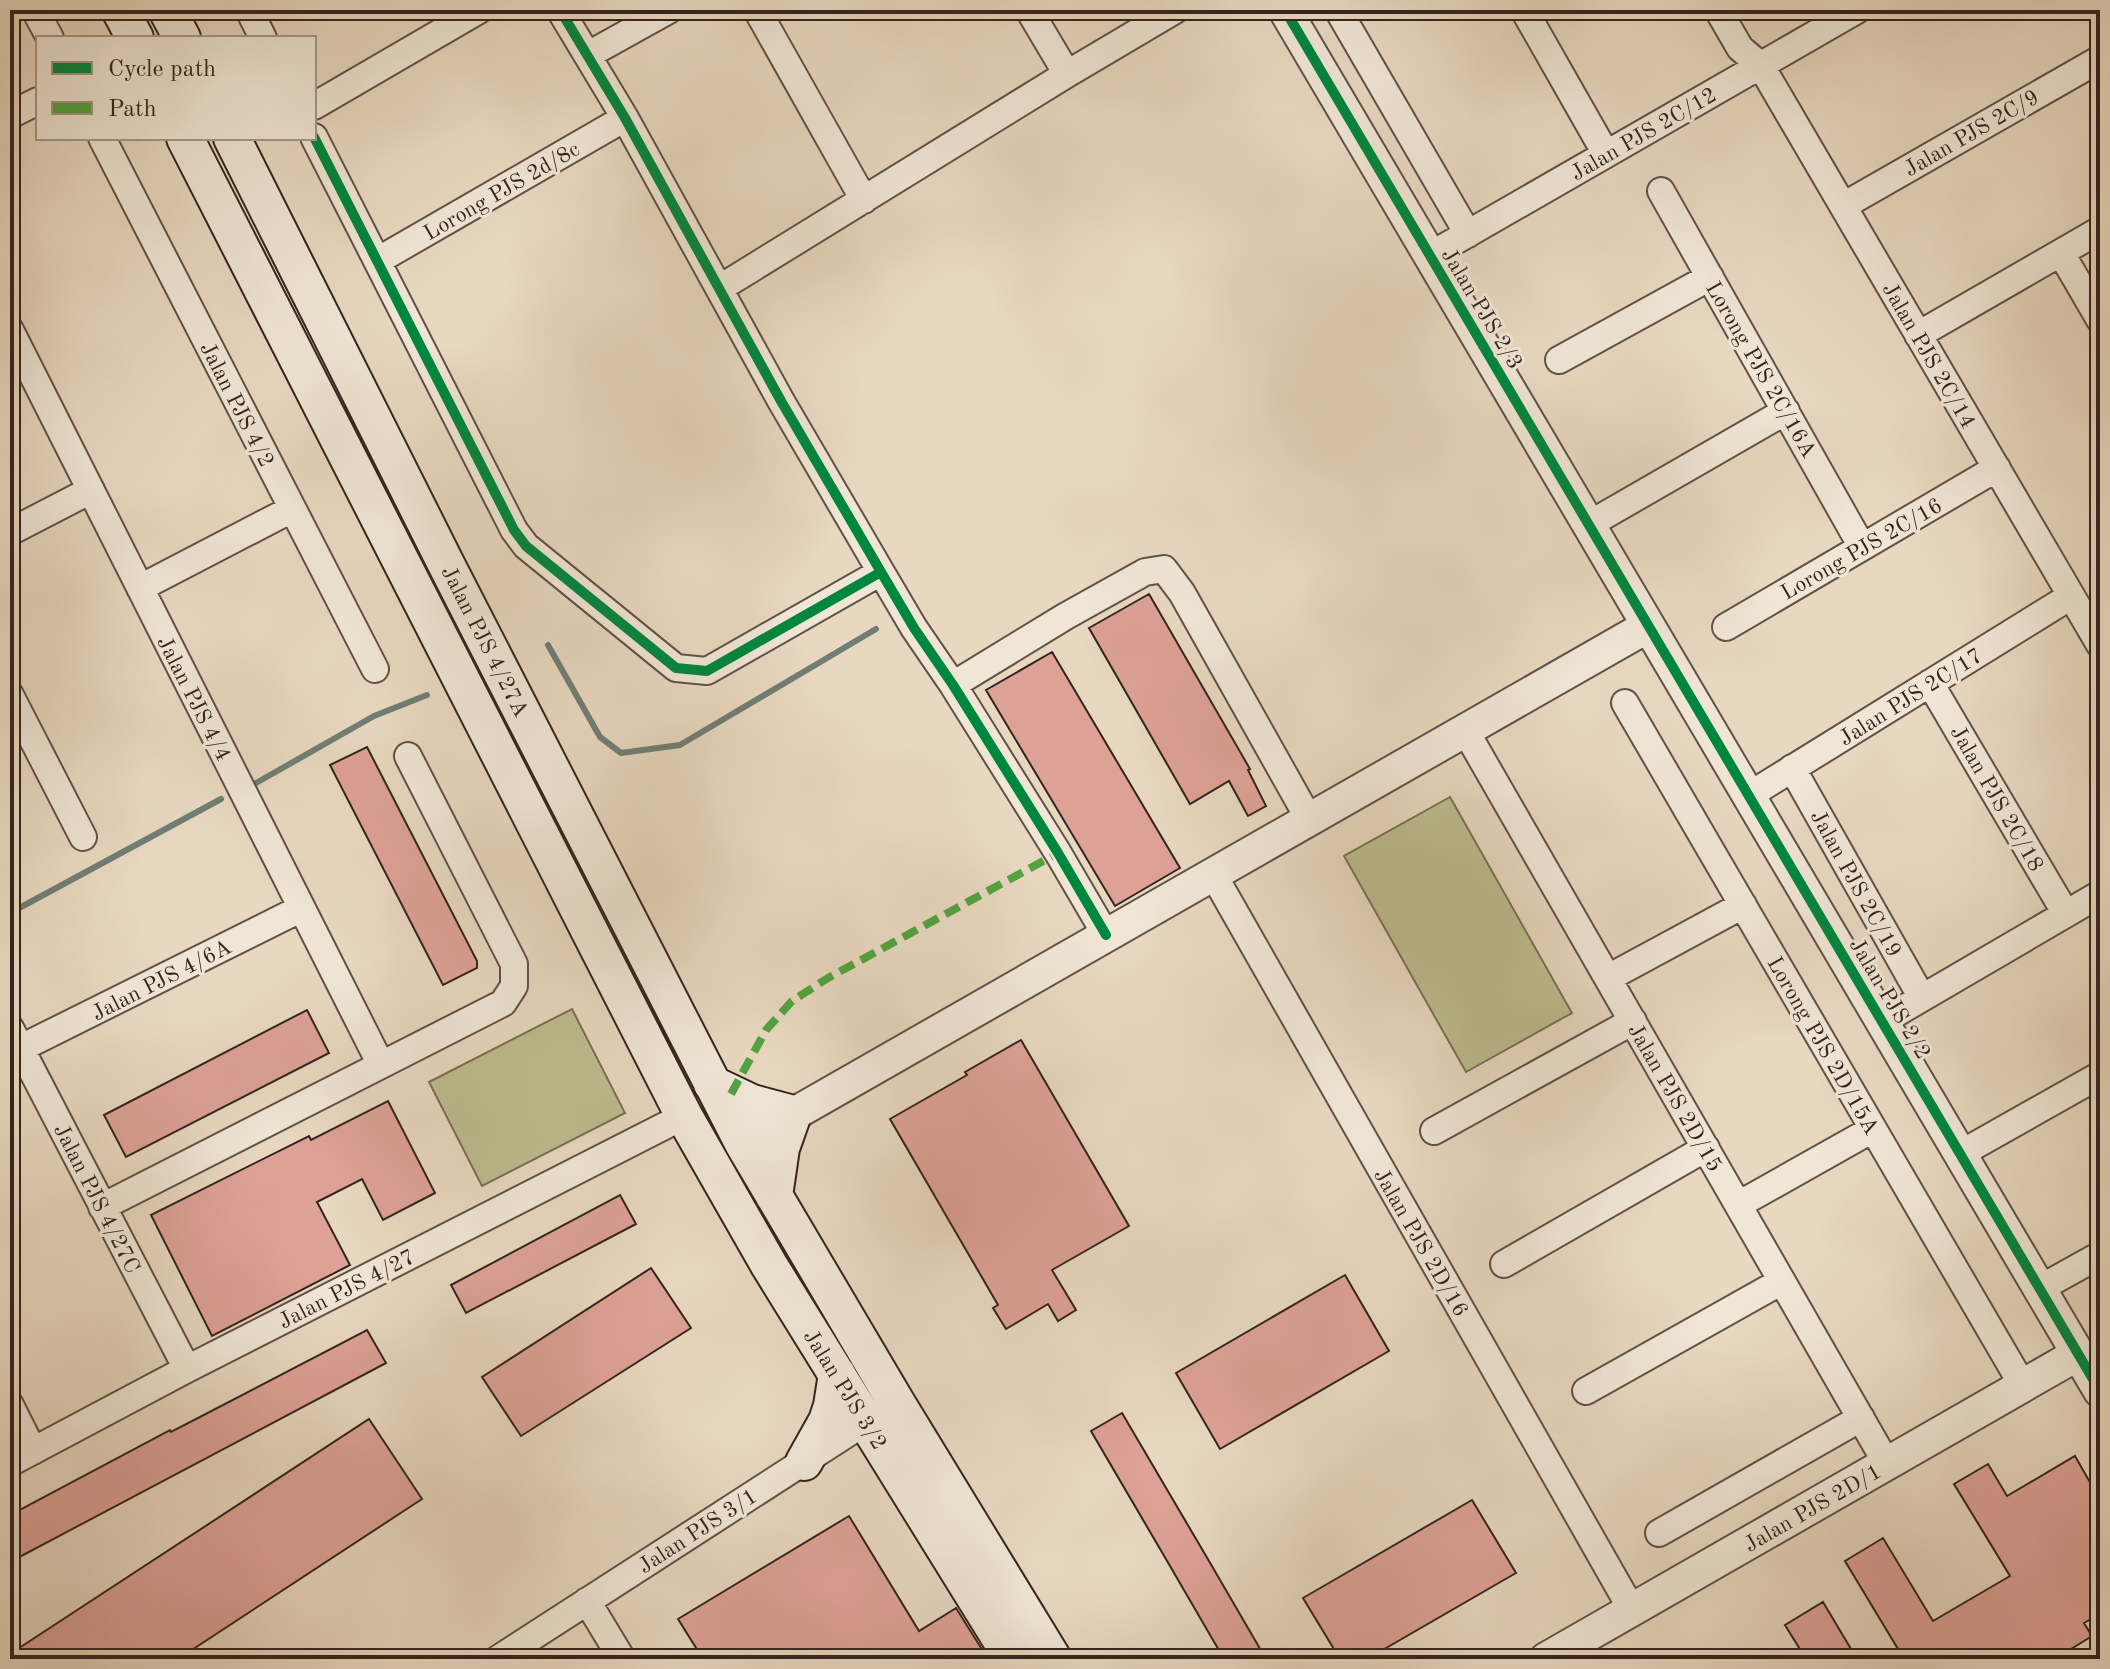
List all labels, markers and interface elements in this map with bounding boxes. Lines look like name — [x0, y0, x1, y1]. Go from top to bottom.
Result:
legend — [36, 36, 316, 140]
text: Cycle path — [108, 58, 216, 82]
street label: Jalan PJS 2C/12 — [1567, 84, 1721, 185]
street label: Jalan PJS 2C/9 — [1901, 86, 2043, 181]
text: Path — [108, 98, 157, 122]
street label: Lorong PJS 2d/8c — [420, 138, 584, 245]
street label: Jalan PJS 2/3 — [1437, 245, 1526, 373]
street label: Lorong PJS 2C/16A — [1701, 278, 1820, 462]
street label: Jalan PJS 2C/14 — [1878, 279, 1979, 433]
street label: Jalan PJS 4/2 — [195, 339, 277, 471]
street label: Lorong PJS 2C/16 — [1778, 495, 1946, 605]
street label: Jalan PJS 4/27A — [437, 563, 532, 721]
street label: Jalan PJS 4/4 — [152, 633, 234, 765]
street label: Jalan PJS 2C/17 — [1836, 645, 1987, 751]
street label: Jalan PJS 2C/18 — [1946, 722, 2047, 876]
street label: Jalan PJS 2C/19 — [1806, 807, 1905, 961]
street label: Jalan PJS 2/2 — [1845, 935, 1934, 1063]
street label: Jalan PJS 4/6A — [88, 936, 236, 1025]
street label: Lorong PJS 2D/15A — [1762, 953, 1882, 1139]
street label: Jalan PJS 2D/15 — [1623, 1020, 1725, 1176]
street label: Jalan PJS 4/27C — [49, 1121, 143, 1277]
street label: Jalan PJS 2D/16 — [1369, 1165, 1471, 1321]
street label: Jalan PJS 4/27 — [275, 1246, 419, 1334]
street label: Jalan PJS 3/2 — [799, 1326, 890, 1454]
street label: Jalan PJS 2D/1 — [1741, 1461, 1885, 1557]
street label: Jalan PJS 3/1 — [635, 1485, 761, 1578]

